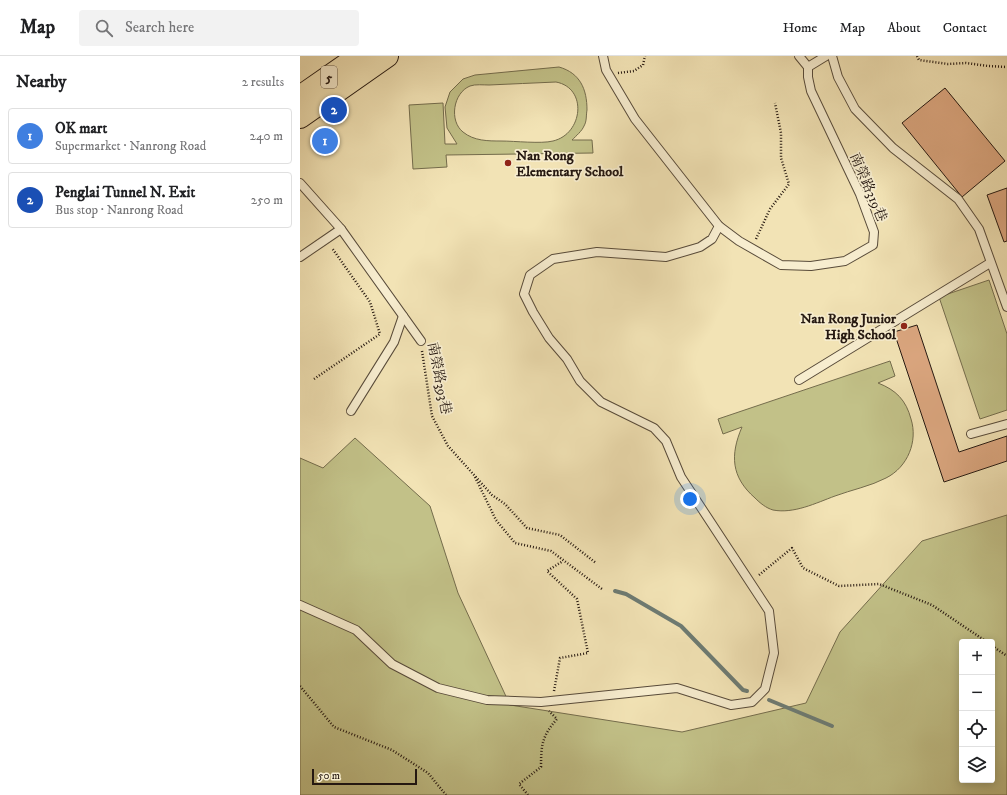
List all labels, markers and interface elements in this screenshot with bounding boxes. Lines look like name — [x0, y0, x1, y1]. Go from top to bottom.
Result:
search box — [79, 10, 359, 46]
text: Map — [20, 16, 55, 39]
icon: search — [93, 17, 115, 39]
text: Search here — [125, 18, 194, 37]
text: Home — [783, 19, 817, 37]
text: Map — [839, 19, 865, 37]
text: About — [887, 19, 921, 37]
text: Contact — [943, 19, 987, 37]
road number: 5 — [321, 66, 337, 88]
text: Nearby — [16, 71, 66, 93]
text: 2 results — [242, 74, 284, 90]
pin: 2 — [321, 95, 347, 125]
text: OK mart — [55, 119, 107, 138]
pin: 1 — [312, 126, 338, 156]
text: 1 — [28, 128, 32, 144]
text: 240 m — [250, 128, 283, 144]
text: Supermarket · Nanrong Road — [55, 138, 206, 154]
place label: Nan Rong Elementary School — [516, 147, 624, 181]
street label: 南榮路319巷 — [845, 150, 891, 225]
marker: Nan Rong Elementary School — [503, 158, 513, 168]
text: Penglai Tunnel N. Exit — [55, 183, 195, 202]
text: 2 — [27, 192, 33, 208]
text: 250 m — [251, 192, 283, 208]
text: Bus stop · Nanrong Road — [55, 202, 183, 218]
place label: Nan Rong Junior High School — [800, 310, 897, 344]
marker: Nan Rong Junior High School — [899, 321, 909, 331]
street label: 南榮路393巷 — [423, 340, 455, 416]
your location — [680, 489, 700, 509]
map controls — [959, 639, 995, 783]
button: + — [959, 639, 995, 675]
button: − — [959, 675, 995, 711]
button: locate — [959, 711, 995, 747]
button: layers — [959, 747, 995, 783]
scale bar — [312, 767, 417, 786]
text: 50 m — [318, 769, 340, 783]

